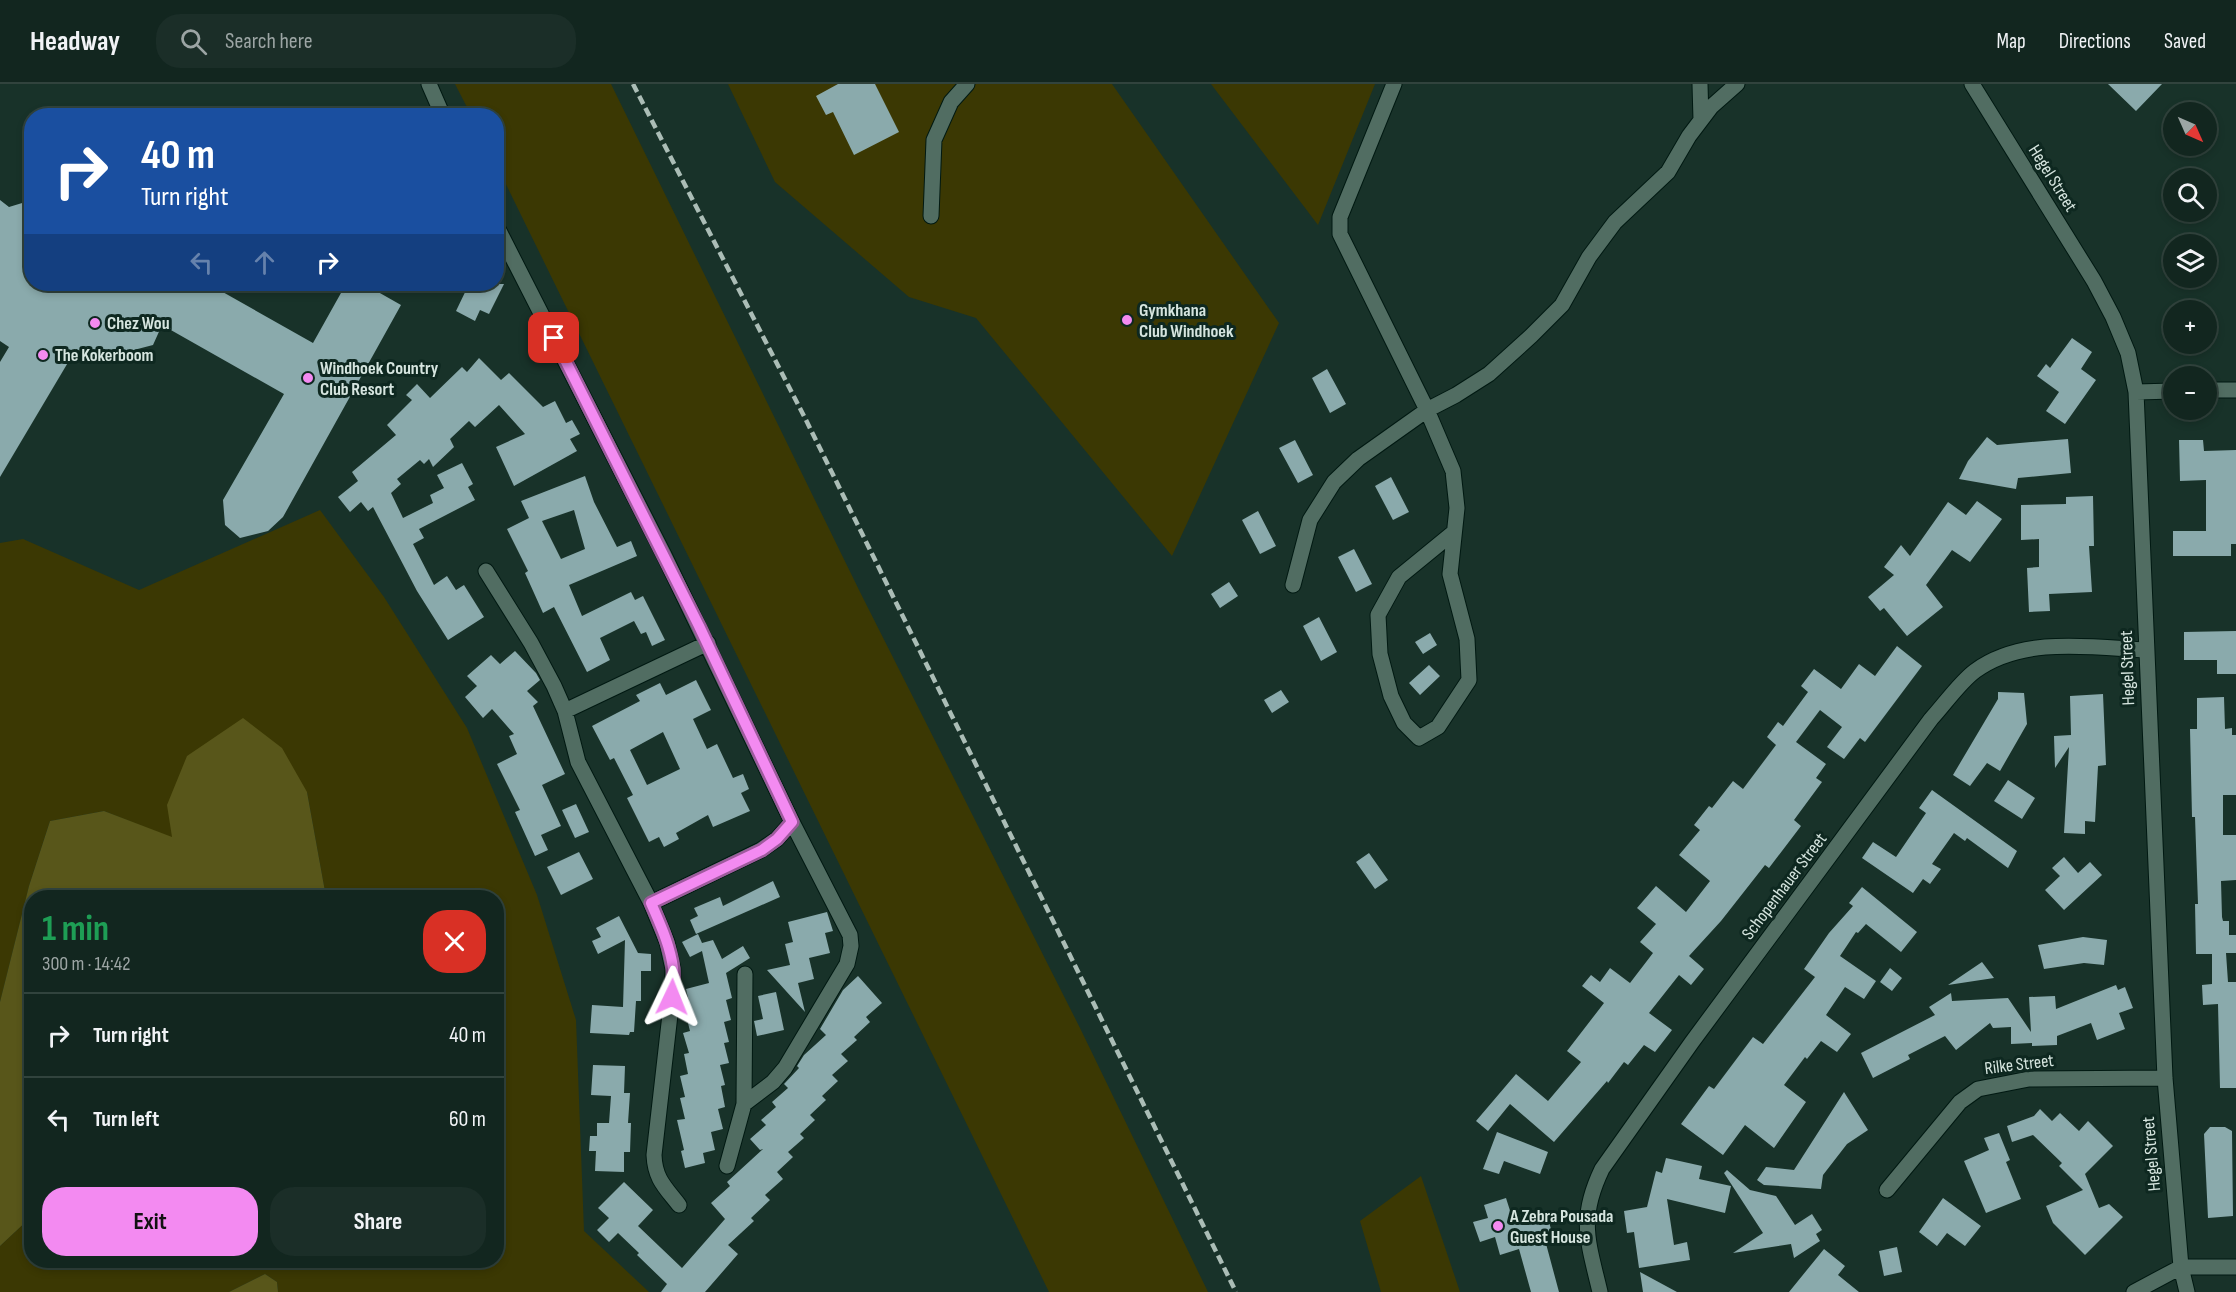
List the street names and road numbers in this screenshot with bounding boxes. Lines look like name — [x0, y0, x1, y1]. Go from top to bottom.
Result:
street label: Hegel Street — [2024, 141, 2082, 216]
street label: Hegel Street — [2116, 630, 2139, 706]
street label: Schopenhauer Street — [1738, 829, 1832, 944]
street label: Rilke Street — [1983, 1050, 2055, 1079]
street label: Hegel Street — [2138, 1115, 2165, 1192]

